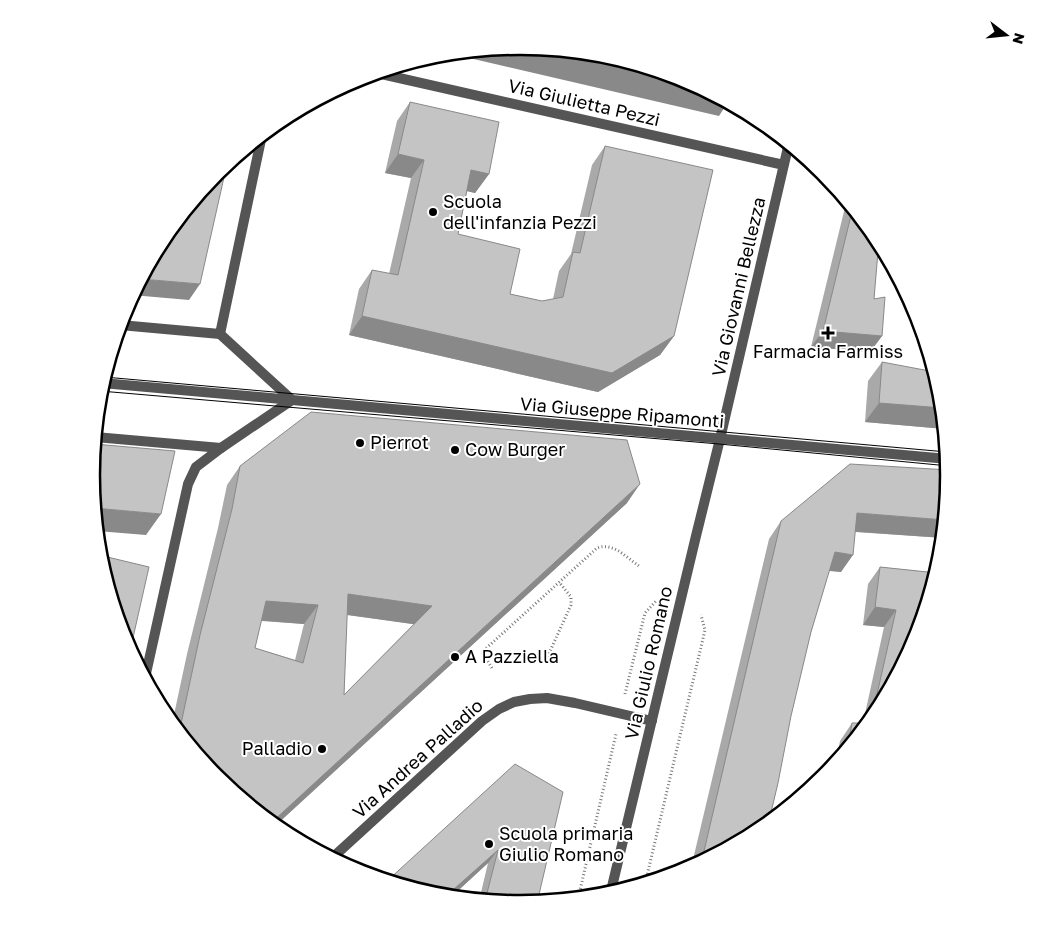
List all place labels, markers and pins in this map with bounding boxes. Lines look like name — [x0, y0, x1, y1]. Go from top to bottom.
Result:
place label: Scuola dell'infanzia Pezzi — [443, 190, 597, 233]
marker: Scuola dell'infanzia Pezzi — [427, 206, 439, 218]
marker: Farmacia Farmiss — [822, 327, 834, 339]
place label: Farmacia Farmiss — [753, 340, 903, 362]
place label: Pierrot — [370, 431, 429, 453]
marker: Pierrot — [354, 437, 366, 449]
place label: Cow Burger — [465, 438, 565, 460]
marker: Cow Burger — [449, 444, 461, 456]
place label: A Pazziella — [465, 645, 559, 667]
marker: A Pazziella — [449, 651, 461, 663]
place label: Palladio — [242, 737, 312, 759]
marker: Palladio — [316, 743, 328, 755]
place label: Scuola primaria Giulio Romano — [499, 822, 633, 865]
marker: Scuola primaria Giulio Romano — [483, 838, 495, 850]

